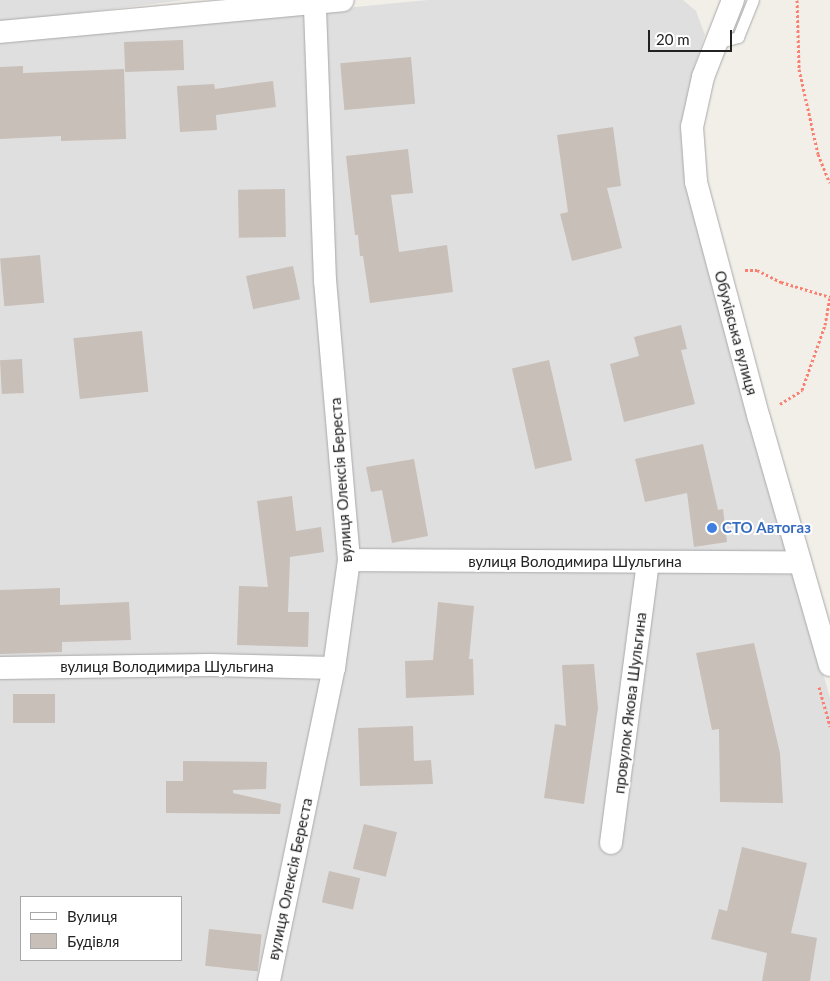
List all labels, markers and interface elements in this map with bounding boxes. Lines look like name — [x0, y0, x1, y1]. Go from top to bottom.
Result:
scale bar — [650, 20, 734, 52]
text: 20 m — [656, 30, 690, 48]
street label: Обухівська вулиця — [711, 269, 761, 397]
street label: вулиця Олексія Береста — [326, 397, 356, 563]
place label: СТО Автогаз — [722, 519, 811, 537]
marker: СТО Автогаз — [706, 522, 718, 534]
street label: вулиця Володимира Шульгина — [468, 553, 682, 571]
street label: провулок Якова Шульгина — [610, 611, 650, 795]
street label: вулиця Володимира Шульгина — [60, 658, 274, 676]
street label: вулиця Олексія Береста — [264, 796, 316, 962]
legend — [20, 896, 182, 961]
text: Вулиця — [67, 907, 117, 925]
text: Будівля — [67, 932, 119, 950]

